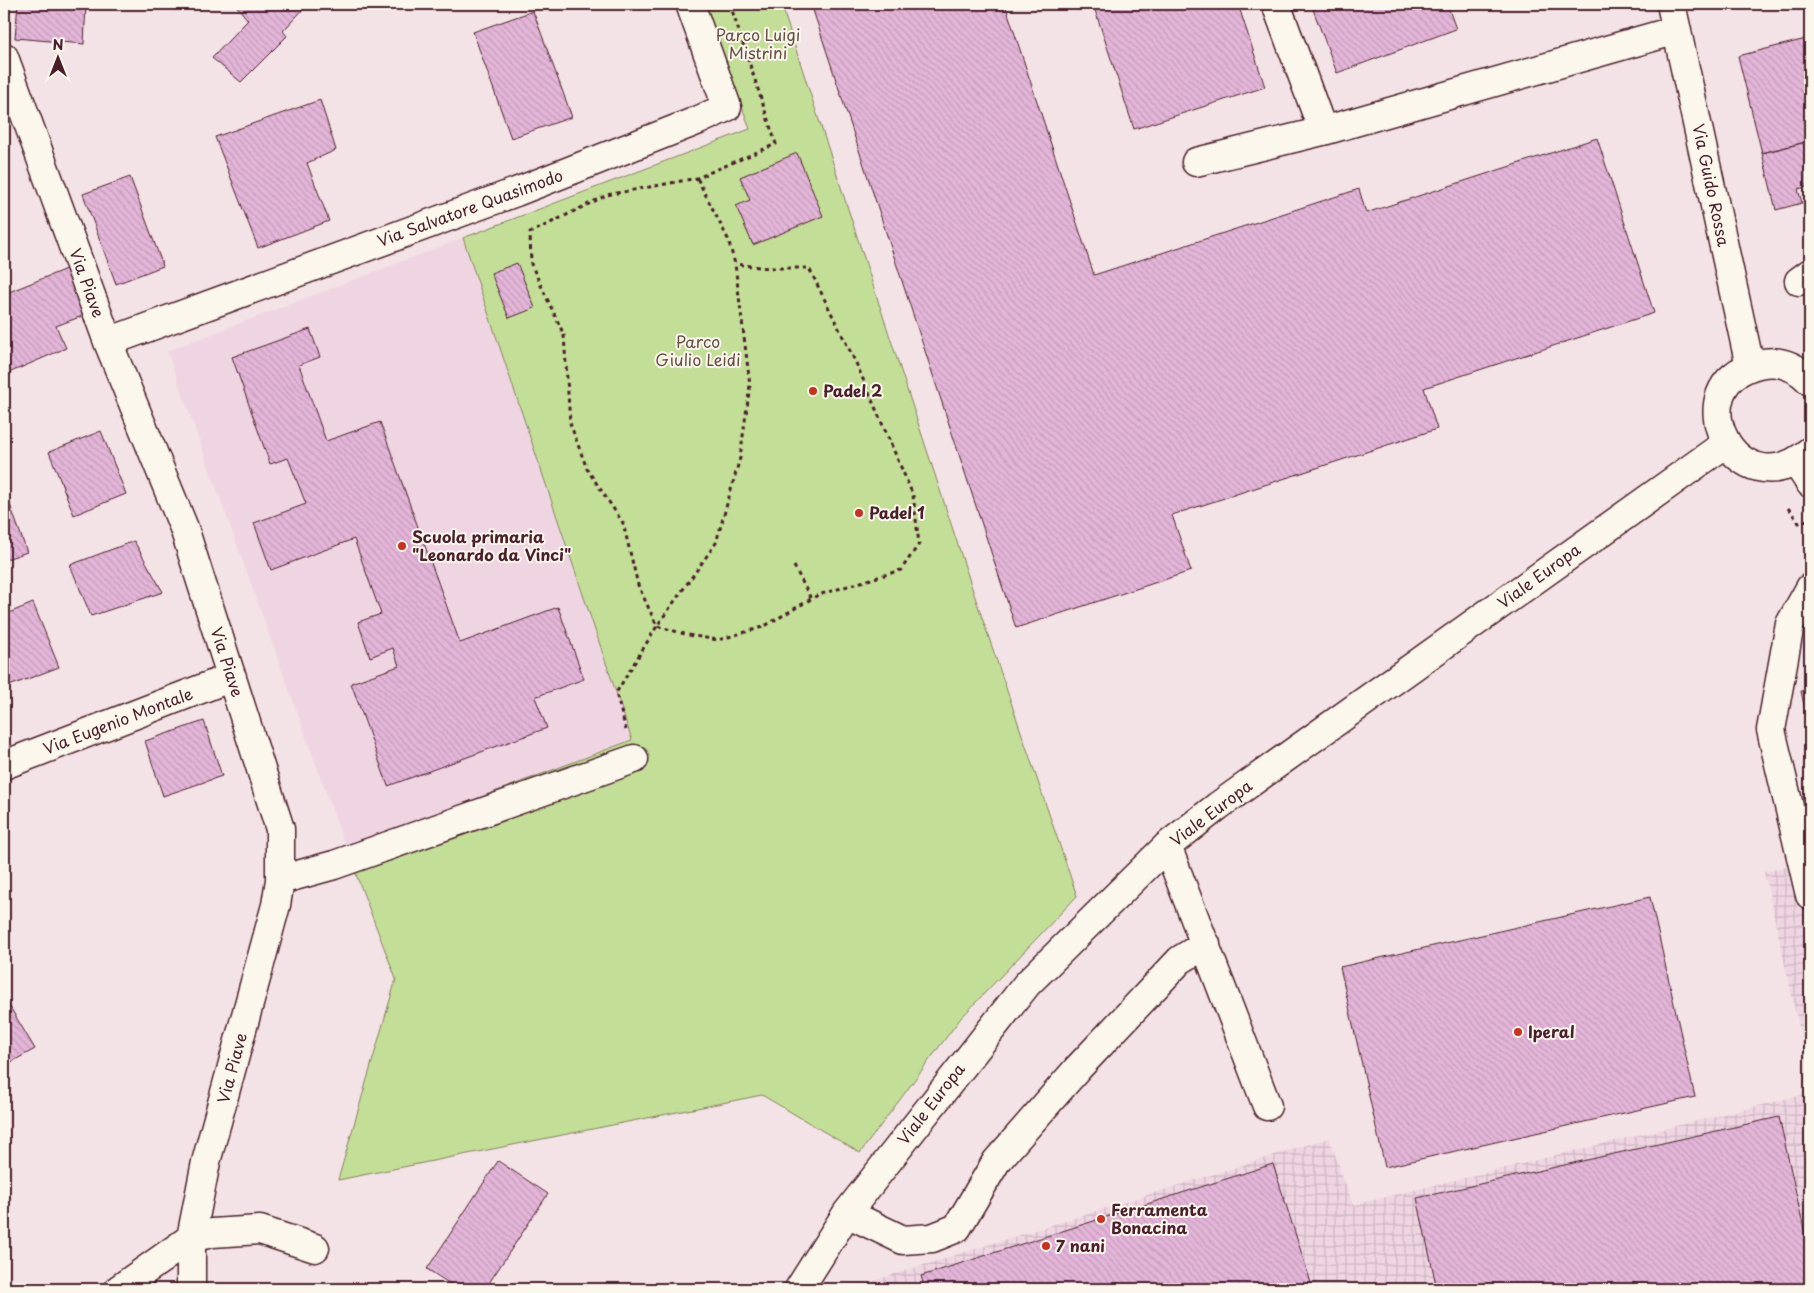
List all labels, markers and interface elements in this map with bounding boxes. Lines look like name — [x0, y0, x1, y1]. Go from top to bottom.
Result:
park label: Parco Luigi Mistrini — [716, 22, 800, 64]
north arrow — [32, 32, 82, 82]
text: N — [52, 34, 64, 55]
street label: Via Guido Rossa — [1687, 121, 1737, 248]
street label: Via Salvatore Quasimodo — [373, 162, 566, 252]
street label: Via Piave — [64, 245, 112, 321]
park label: Parco Giulio Leidi — [655, 329, 741, 371]
place label: Padel 2 — [823, 378, 882, 402]
marker: Padel 2 — [807, 385, 819, 397]
place label: Padel 1 — [869, 500, 925, 524]
marker: Padel 1 — [853, 507, 865, 519]
place label: Scuola primaria "Leonardo da Vinci" — [412, 524, 571, 566]
street label: Viale Europa — [1492, 537, 1585, 614]
marker: Scuola primaria "Leonardo da Vinci" — [396, 540, 408, 552]
street label: Via Piave — [205, 624, 251, 700]
street label: Via Eugenio Montale — [39, 680, 196, 760]
street label: Viale Europa — [1164, 773, 1257, 851]
place label: Iperal — [1528, 1019, 1575, 1043]
marker: Iperal — [1512, 1026, 1524, 1038]
street label: Via Piave — [210, 1029, 252, 1106]
street label: Viale Europa — [891, 1057, 970, 1149]
place label: Ferramenta Bonacina — [1111, 1197, 1208, 1239]
marker: Ferramenta Bonacina — [1095, 1213, 1107, 1225]
place label: 7 nani — [1056, 1233, 1105, 1257]
marker: 7 nani — [1040, 1240, 1052, 1252]

